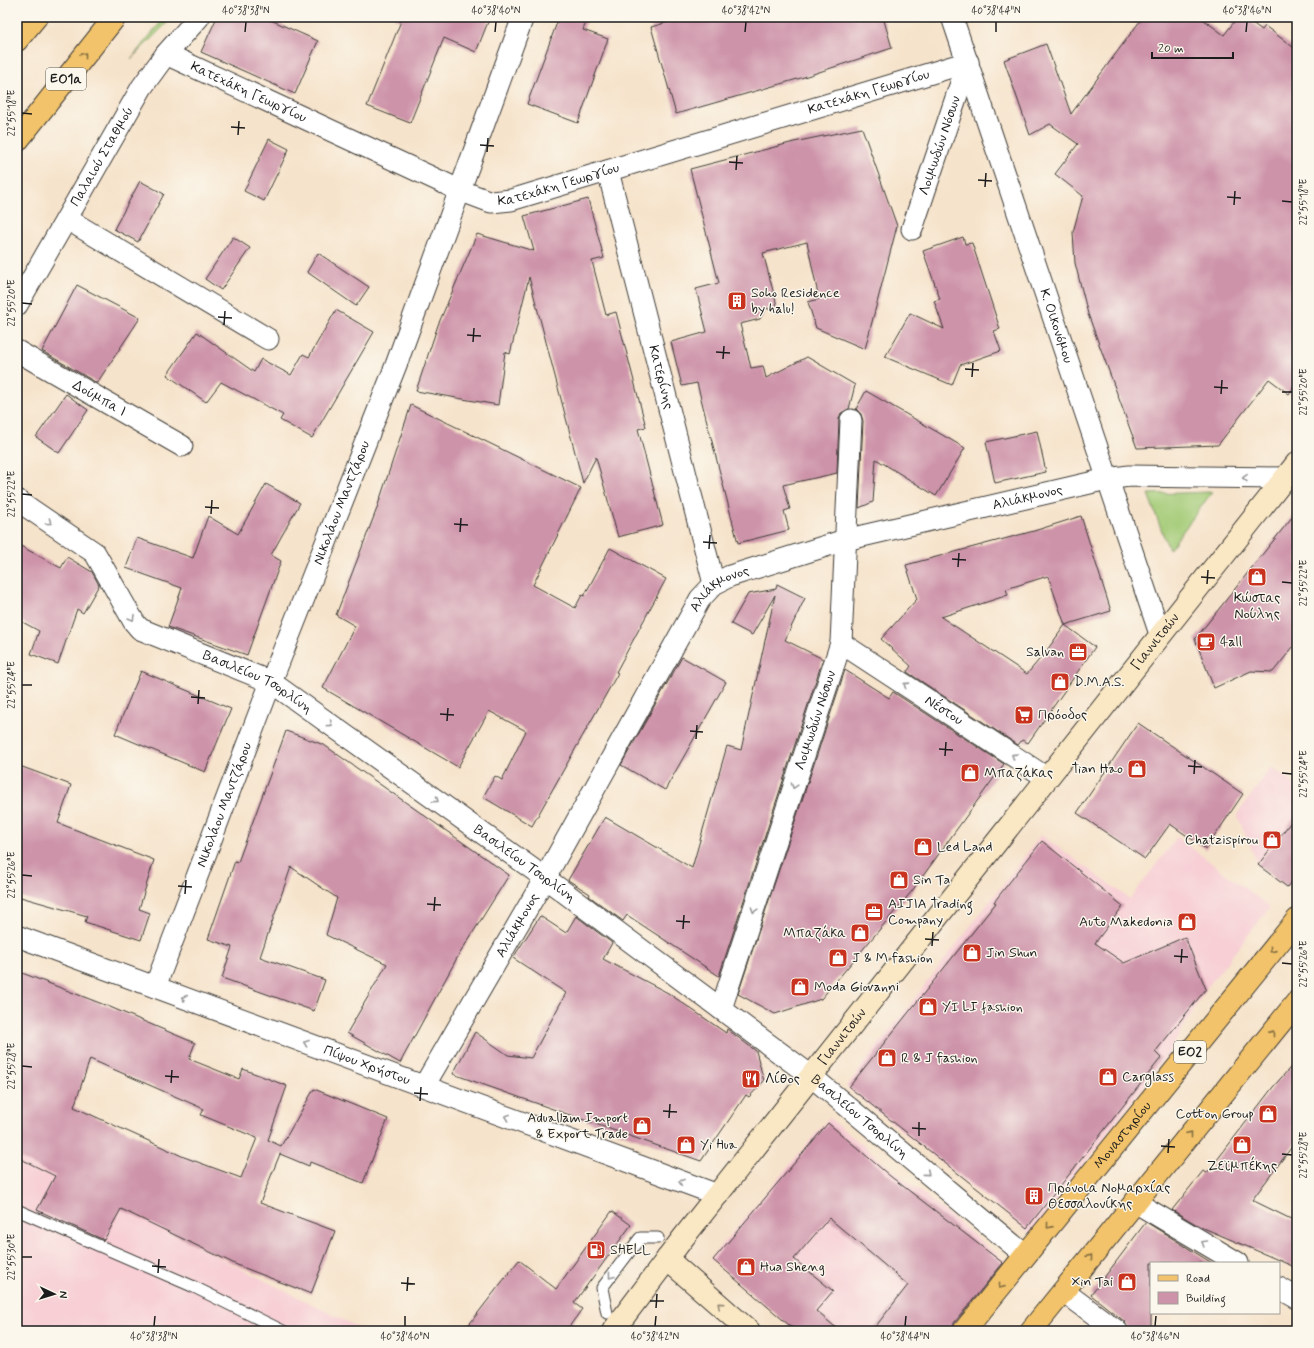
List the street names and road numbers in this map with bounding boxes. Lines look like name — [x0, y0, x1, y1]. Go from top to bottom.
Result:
street label: Κατεχάκη Γεωργίου — [188, 58, 310, 127]
street label: Κατεχάκη Γεωργίου — [806, 65, 932, 119]
road number: ΕΟ1α — [46, 68, 86, 90]
street label: Λοιμωδών Νόσων — [915, 93, 965, 198]
street label: Παλαιού Σταθμού — [66, 103, 138, 210]
street label: Κατεχάκη Γεωργίου — [497, 159, 622, 210]
street label: Κ. Οικονόμου — [1035, 286, 1077, 366]
street label: Κατερίνης — [644, 343, 678, 411]
street label: Δούμπα Ι — [69, 376, 129, 421]
street label: Νικολάου Μαντζάρου — [309, 438, 374, 567]
street label: Αλιάκμονος — [991, 481, 1064, 514]
street label: Αλιάκμονος — [686, 562, 751, 615]
street label: Γιαννιτσών — [1127, 610, 1183, 674]
street label: Βασιλείου Τσορλίνη — [200, 646, 316, 718]
street label: Λοιμωδών Νόσων — [791, 668, 840, 772]
street label: Νέστου — [921, 691, 966, 729]
street label: Νικολάου Μαντζάρου — [192, 740, 256, 870]
street label: Βασιλείου Τσορλίνη — [470, 821, 579, 907]
street label: Αλιάκμονος — [492, 890, 543, 961]
street label: Γιαννιτσών — [814, 1005, 871, 1069]
street label: Πίψου Χρήστου — [321, 1041, 413, 1089]
road number: ΕΟ2 — [1174, 1041, 1206, 1063]
street label: Βασιλείου Τσορλίνη — [807, 1071, 912, 1163]
street label: Μοναστηρίου — [1090, 1098, 1156, 1173]

